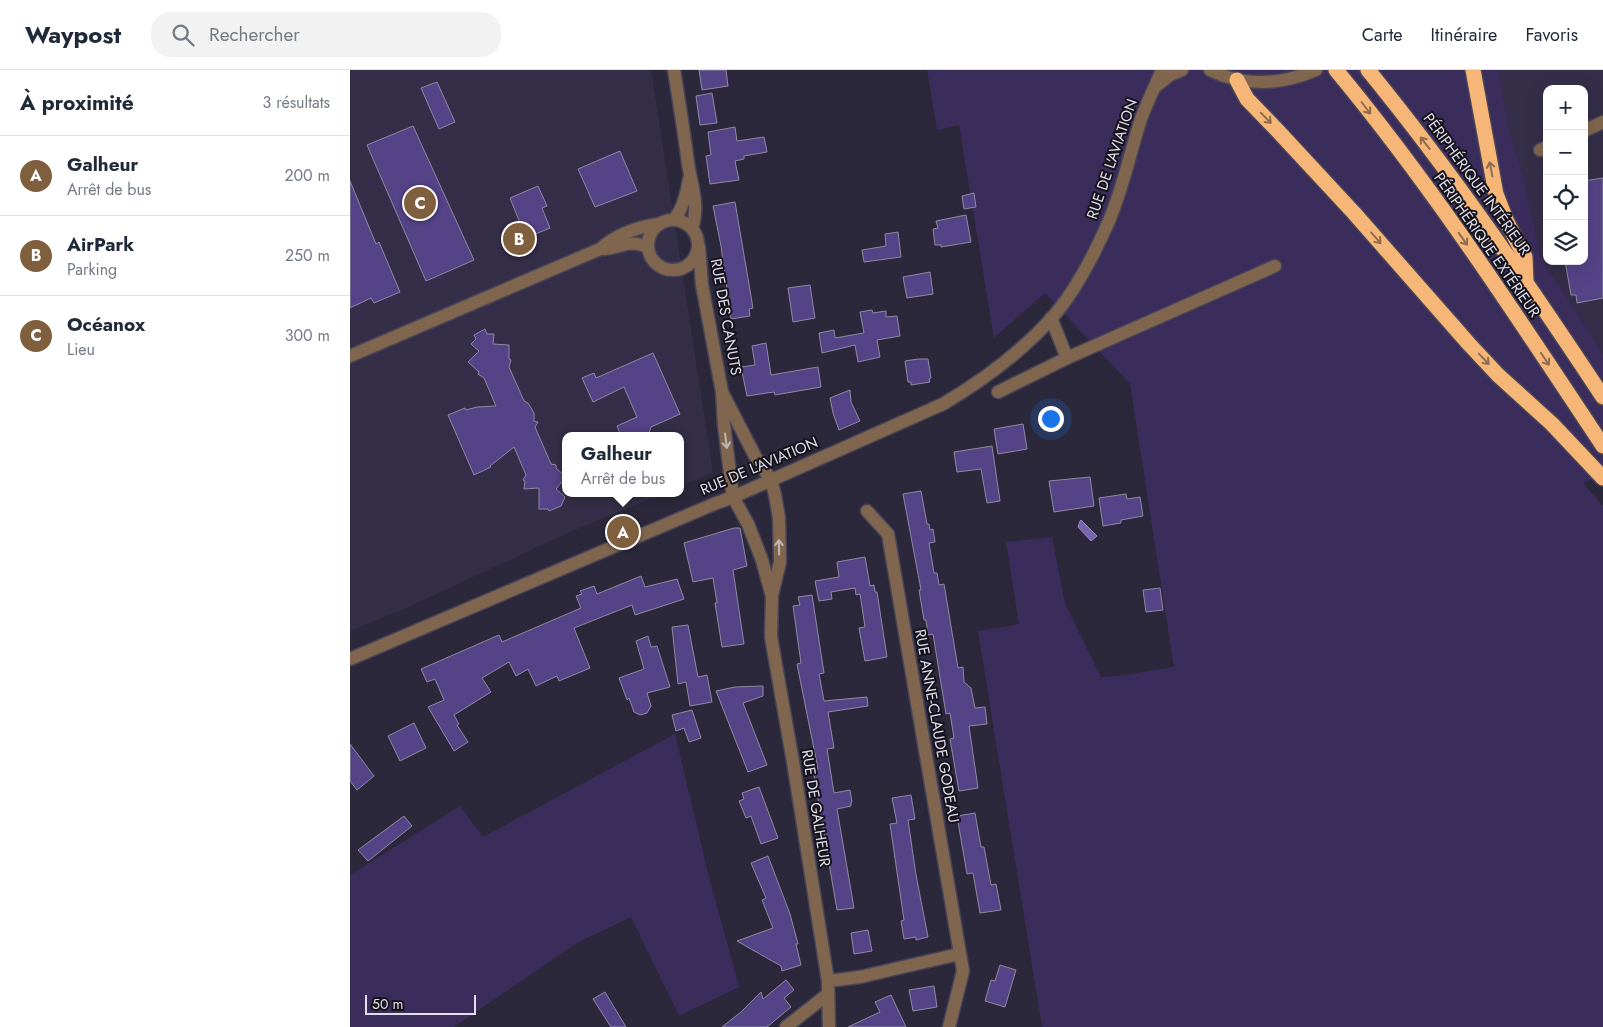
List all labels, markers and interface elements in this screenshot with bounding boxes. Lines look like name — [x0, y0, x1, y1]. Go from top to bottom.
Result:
search box — [151, 12, 501, 57]
text: Waypost — [25, 17, 121, 52]
icon: search — [169, 21, 197, 49]
text: Rechercher — [209, 21, 300, 48]
text: Carte — [1362, 22, 1403, 48]
text: Itinéraire — [1431, 22, 1497, 48]
text: Favoris — [1525, 22, 1578, 48]
map controls — [1543, 85, 1588, 265]
button: + — [1543, 85, 1588, 130]
text: À proximité — [20, 88, 134, 118]
text: 3 résultats — [263, 91, 330, 114]
street label: RUE DE L'AVIATION — [1081, 96, 1143, 222]
one-way arrow — [1361, 101, 1371, 115]
street label: PÉRIPHÉRIQUE INTÉRIEUR — [1418, 109, 1536, 260]
one-way arrow — [1260, 112, 1272, 124]
button: − — [1543, 130, 1588, 175]
one-way arrow — [1420, 136, 1430, 150]
text: Galheur — [67, 151, 138, 178]
one-way arrow — [1485, 162, 1495, 178]
text: A — [30, 164, 42, 187]
text: 200 m — [284, 164, 330, 187]
street label: PÉRIPHÉRIQUE EXTÉRIEUR — [1429, 168, 1546, 322]
button: locate — [1543, 175, 1588, 220]
text: Arrêt de bus — [67, 178, 151, 201]
pin: C — [404, 184, 436, 222]
pin: B — [503, 220, 535, 258]
button: layers — [1543, 220, 1588, 265]
text: AirPark — [67, 231, 134, 258]
one-way arrow — [1370, 232, 1382, 245]
one-way arrow — [1458, 232, 1468, 246]
text: B — [31, 244, 41, 267]
text: 250 m — [285, 244, 330, 267]
street label: RUE DES CANUTS — [705, 257, 747, 377]
text: Parking — [67, 258, 117, 281]
text: Océanox — [67, 311, 145, 338]
text: C — [30, 324, 42, 347]
text: 300 m — [285, 324, 330, 347]
text: Lieu — [67, 338, 95, 361]
one-way arrow — [1540, 351, 1550, 365]
one-way arrow — [1478, 353, 1490, 366]
your location — [1038, 406, 1064, 432]
street label: RUE DE L'AVIATION — [697, 431, 821, 501]
popup — [562, 432, 684, 497]
one-way arrow — [721, 433, 731, 449]
text: Galheur — [581, 440, 652, 467]
text: Arrêt de bus — [581, 467, 665, 490]
pin: A — [607, 513, 639, 551]
one-way arrow — [774, 540, 784, 556]
street label: RUE ANNE-CLAUDE GODEAU — [909, 628, 965, 824]
street label: RUE DE GALHEUR — [796, 748, 836, 869]
scale bar — [365, 992, 476, 1015]
text: 50 m — [372, 994, 403, 1014]

